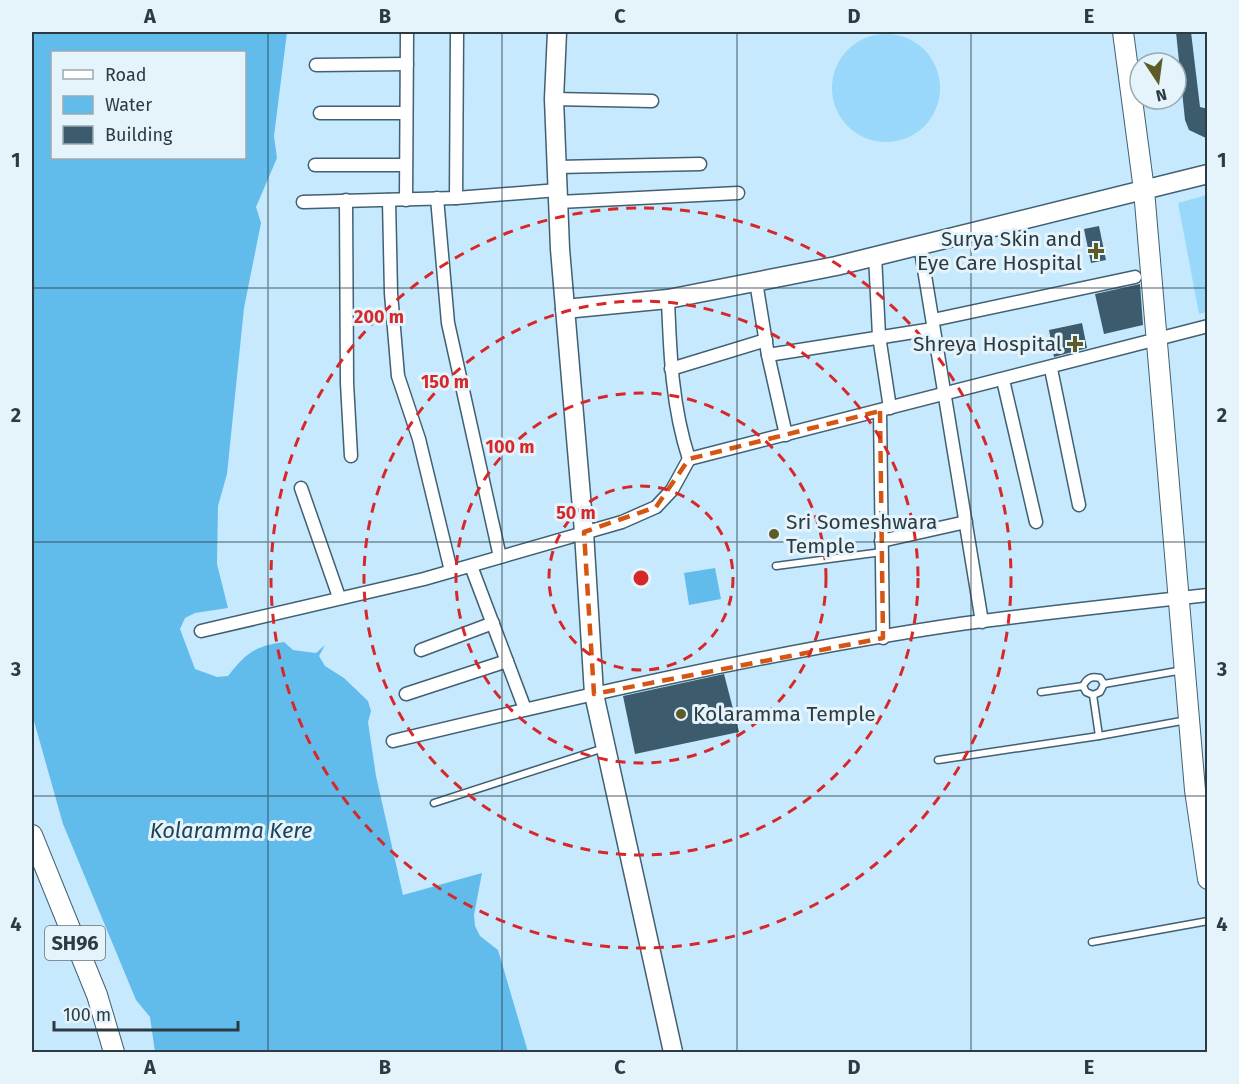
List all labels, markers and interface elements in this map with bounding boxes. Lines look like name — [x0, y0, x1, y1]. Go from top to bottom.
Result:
text: A — [143, 4, 157, 28]
text: B — [379, 4, 391, 28]
text: C — [614, 4, 626, 28]
text: D — [847, 4, 861, 28]
text: E — [1084, 4, 1094, 28]
legend — [51, 51, 246, 159]
north arrow — [1128, 51, 1188, 111]
text: Road — [105, 64, 147, 86]
text: N — [1154, 85, 1169, 106]
text: Water — [105, 94, 152, 116]
text: Building — [105, 124, 173, 146]
text: 1 — [11, 148, 21, 172]
text: 1 — [1217, 148, 1227, 172]
place label: Surya Skin and Eye Care Hospital — [917, 226, 1082, 276]
marker: Surya Skin and Eye Care Hospital — [1087, 242, 1105, 260]
text: 200 m — [354, 306, 404, 328]
place label: Shreya Hospital — [913, 331, 1062, 357]
marker: Shreya Hospital — [1066, 335, 1084, 353]
text: 150 m — [421, 371, 469, 393]
text: 2 — [11, 403, 21, 427]
text: 2 — [1217, 403, 1227, 427]
text: 100 m — [486, 436, 534, 458]
text: 50 m — [556, 502, 596, 524]
place label: Sri Someshwara Temple — [786, 509, 937, 559]
marker: Sri Someshwara Temple — [767, 527, 781, 541]
centre of rings — [631, 568, 651, 588]
text: 3 — [10, 657, 21, 681]
text: 3 — [1216, 657, 1227, 681]
place label: Kolaramma Temple — [693, 701, 876, 727]
marker: Kolaramma Temple — [674, 707, 688, 721]
water label: Kolaramma Kere — [150, 817, 312, 844]
text: 4 — [10, 912, 22, 936]
text: 4 — [1216, 912, 1228, 936]
road number: SH96 — [45, 926, 105, 960]
scale bar — [54, 994, 238, 1032]
text: 100 m — [63, 1004, 111, 1026]
text: A — [143, 1055, 157, 1079]
text: B — [379, 1055, 391, 1079]
text: C — [614, 1055, 626, 1079]
text: D — [847, 1055, 861, 1079]
text: E — [1084, 1055, 1094, 1079]

